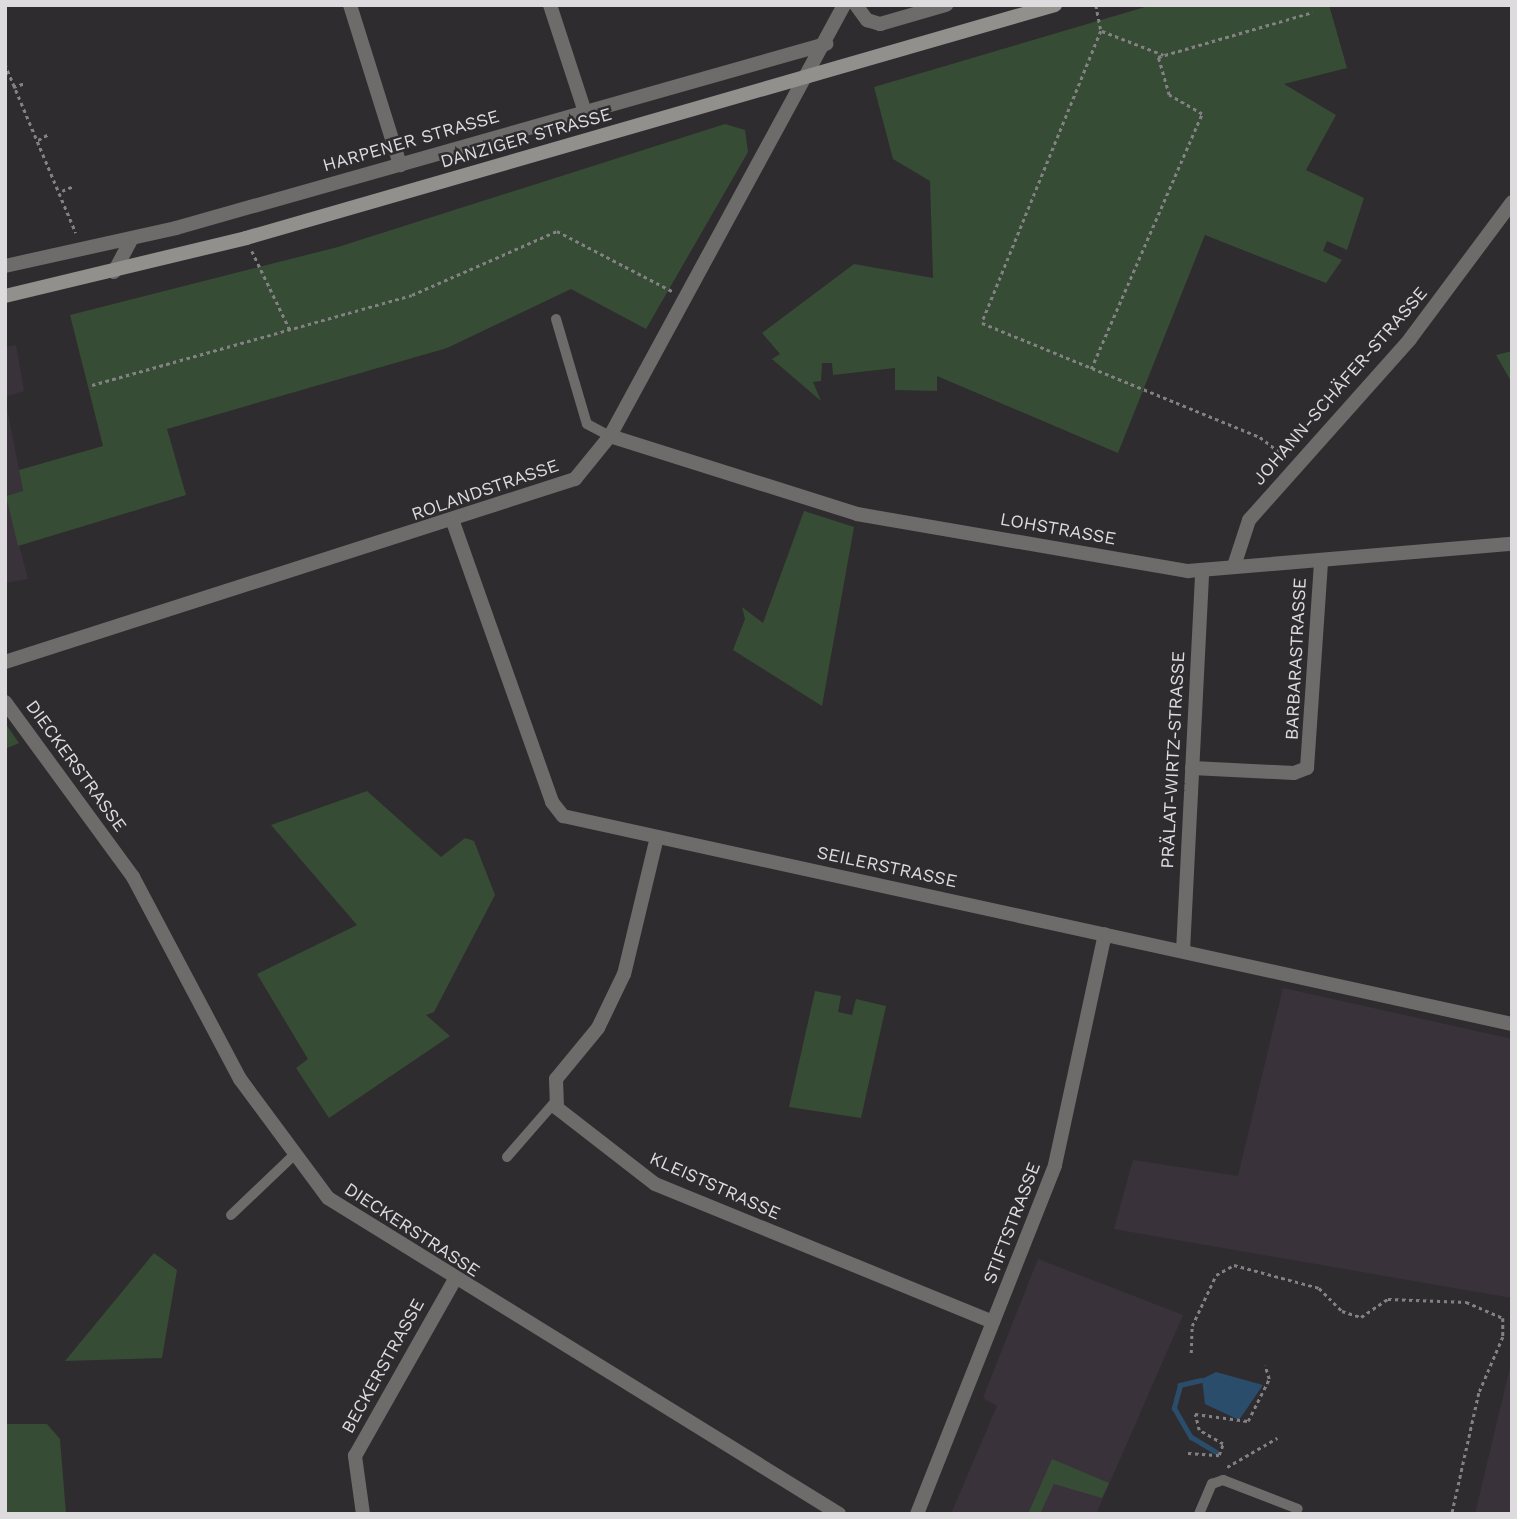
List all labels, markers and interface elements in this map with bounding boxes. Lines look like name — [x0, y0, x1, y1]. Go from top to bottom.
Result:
street label: DANZIGER STRASSE — [438, 103, 614, 173]
street label: HARPENER STRASSE — [320, 105, 502, 177]
street label: JOHANN-SCHÄFER-STRASSE — [1248, 282, 1432, 490]
street label: ROLANDSTRASSE — [409, 455, 561, 525]
street label: LOHSTRASSE — [998, 508, 1118, 550]
street label: BARBARASTRASSE — [1281, 577, 1311, 741]
street label: PRÄLAT-WIRTZ-STRASSE — [1157, 651, 1189, 869]
street label: DIECKERSTRASSE — [21, 696, 131, 836]
street label: SEILERSTRASSE — [815, 842, 959, 892]
street label: KLEISTSTRASSE — [646, 1147, 784, 1225]
street label: STIFTSTRASSE — [979, 1159, 1045, 1287]
street label: DIECKERSTRASSE — [340, 1178, 484, 1282]
street label: BECKERSTRASSE — [337, 1295, 429, 1437]

